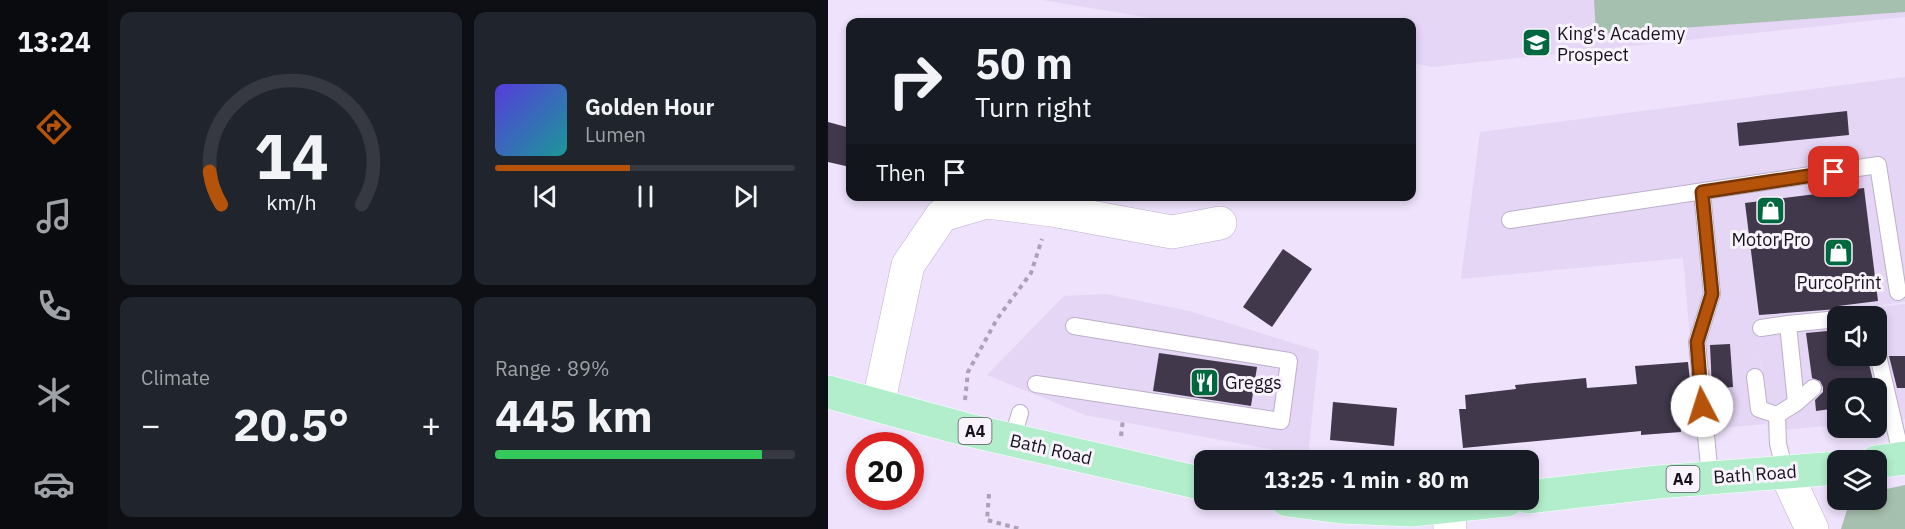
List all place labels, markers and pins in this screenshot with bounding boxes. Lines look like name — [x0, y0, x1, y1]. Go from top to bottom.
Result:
place label: King's Academy Prospect — [1557, 22, 1685, 66]
school or university icon: King's Academy Prospect — [1520, 27, 1552, 59]
pin — [1808, 146, 1859, 197]
shop icon: Motor Pro — [1755, 194, 1787, 226]
place label: Motor Pro — [1731, 228, 1811, 251]
shop icon: PurcoPrint — [1823, 237, 1855, 269]
place label: PurcoPrint — [1796, 271, 1882, 294]
restaurant icon: Greggs — [1188, 366, 1220, 398]
place label: Greggs — [1225, 371, 1282, 394]

